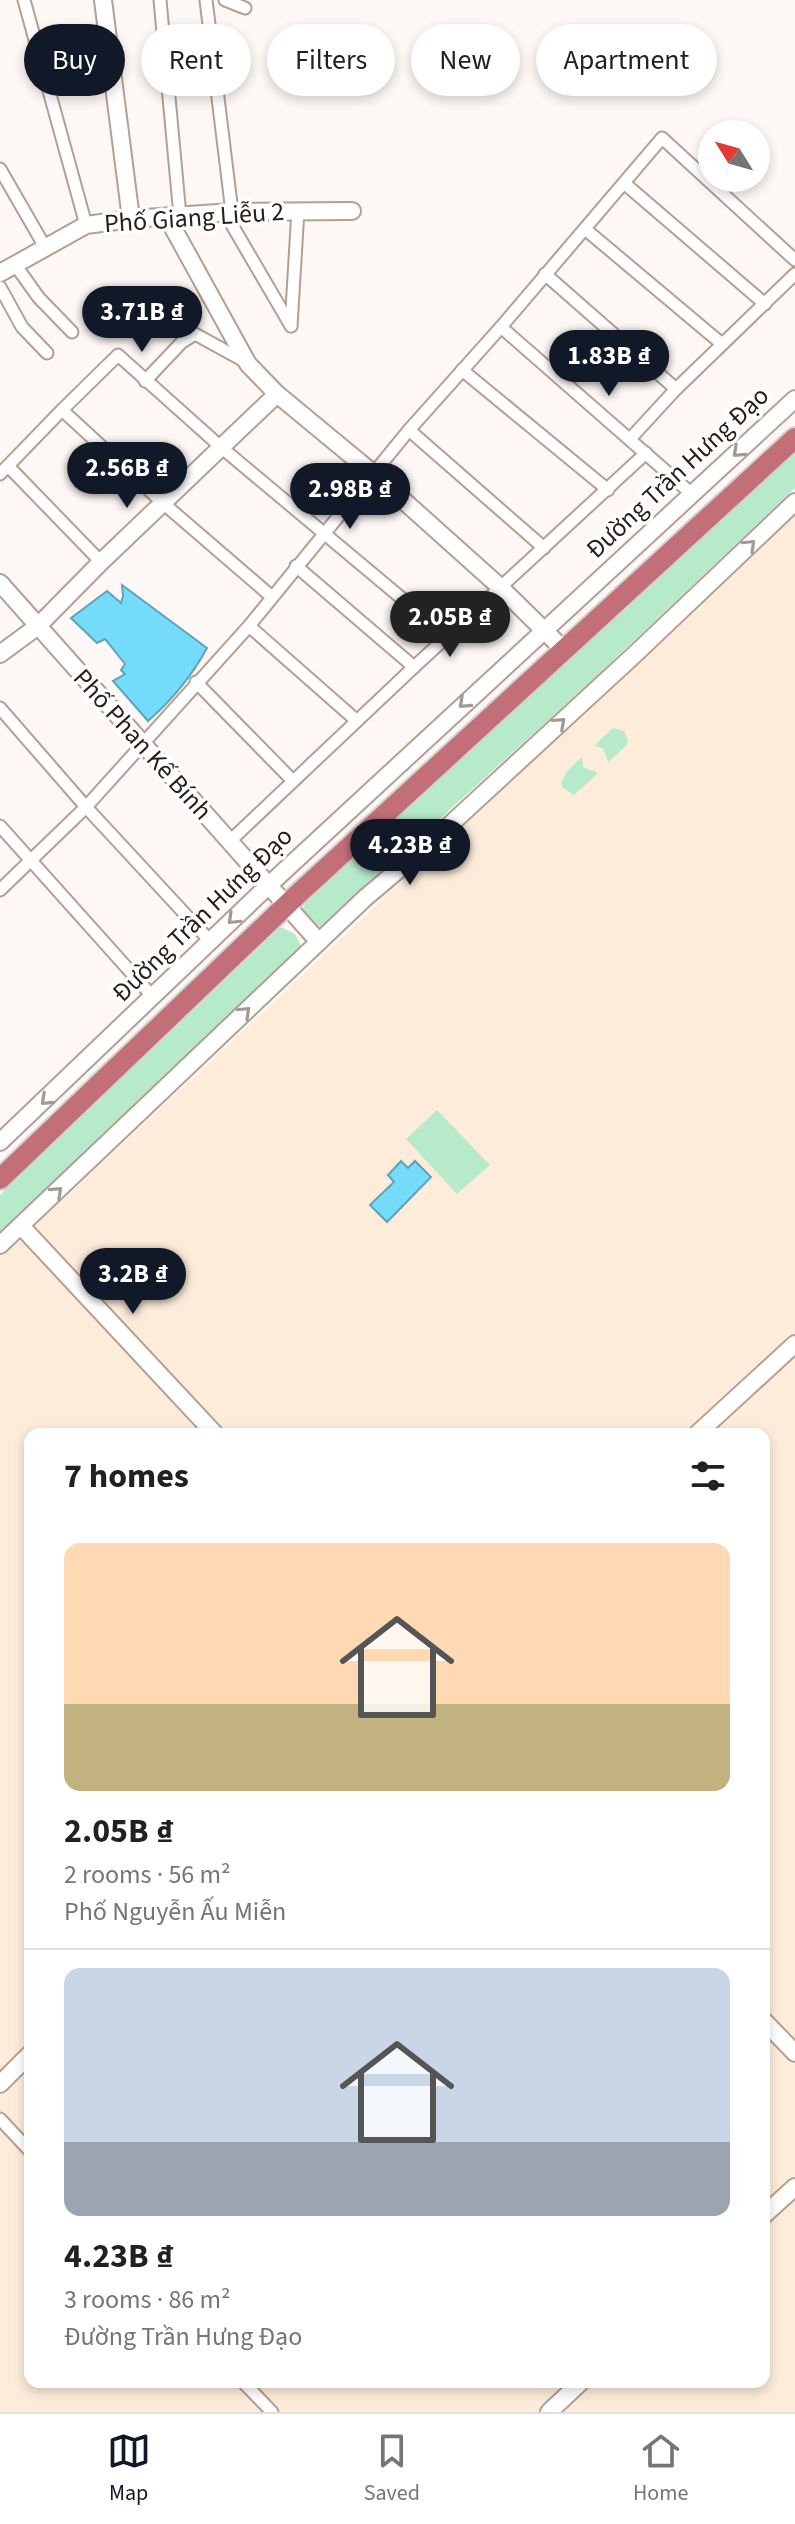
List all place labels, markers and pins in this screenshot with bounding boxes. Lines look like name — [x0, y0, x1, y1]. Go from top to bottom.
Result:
pin: 3.71B ₫ — [68, 286, 216, 354]
pin: 1.83B ₫ — [535, 330, 683, 398]
pin: 2.56B ₫ — [53, 442, 201, 510]
pin: 2.98B ₫ — [276, 463, 424, 531]
pin: 2.05B ₫ — [376, 591, 524, 659]
pin: 4.23B ₫ — [336, 819, 484, 887]
pin: 3.2B ₫ — [68, 1248, 198, 1316]

